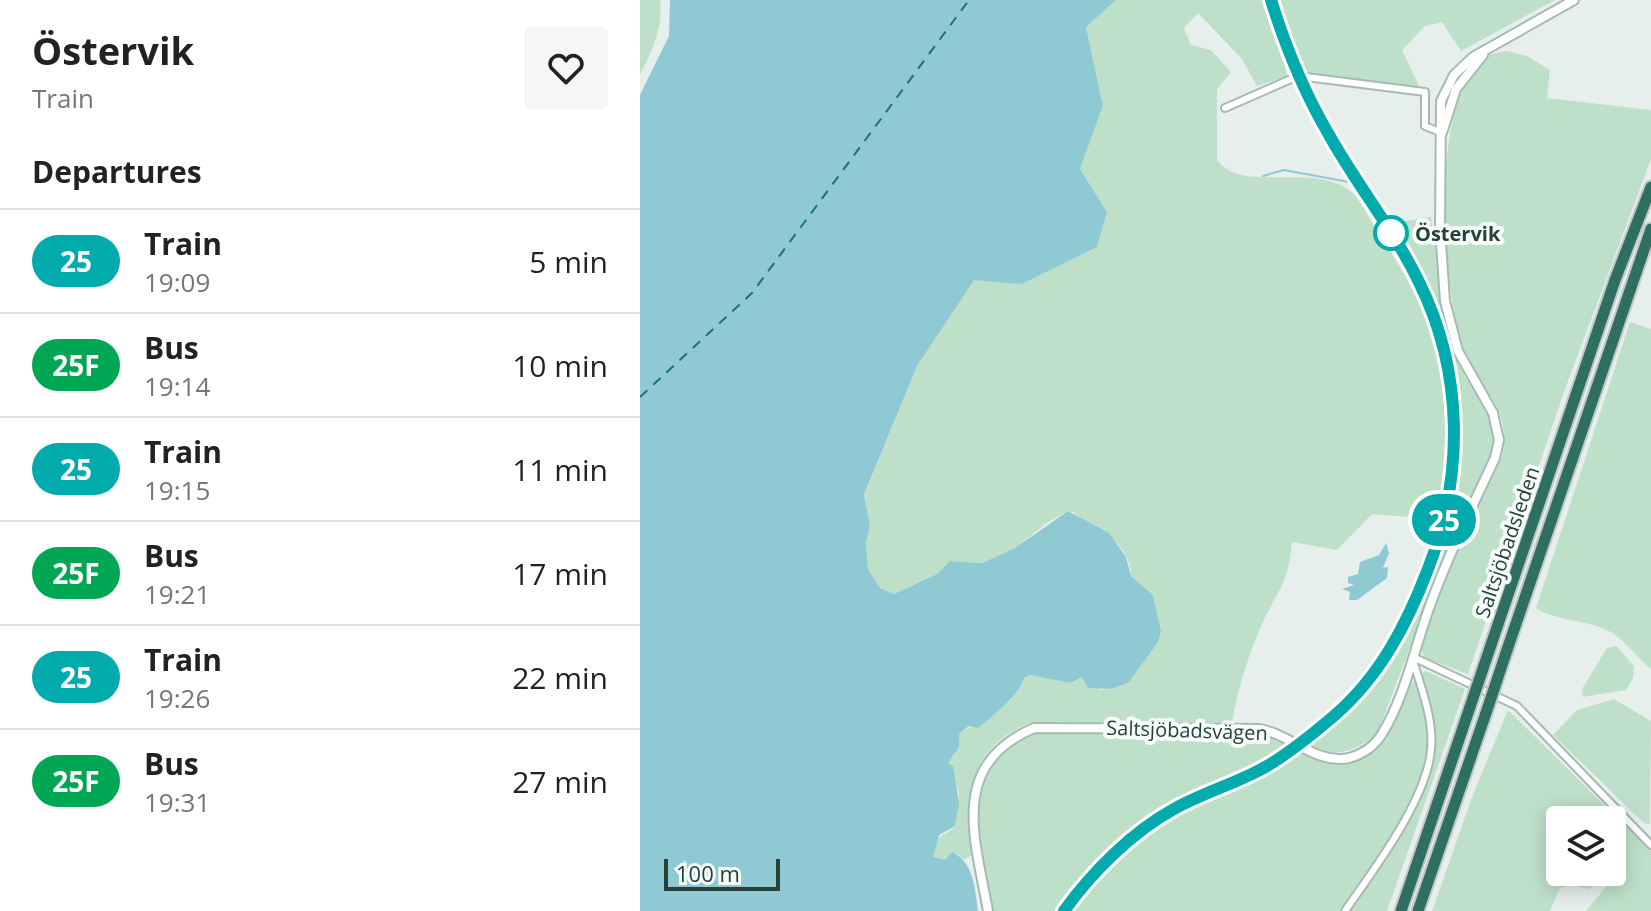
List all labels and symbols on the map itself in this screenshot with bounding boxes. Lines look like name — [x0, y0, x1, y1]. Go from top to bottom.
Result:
marker: Östervik — [1374, 216, 1408, 250]
place label: Östervik — [1415, 220, 1501, 247]
street label: Saltsjöbadsleden — [1469, 463, 1545, 621]
line badge: 25 — [1408, 494, 1480, 546]
street label: Saltsjöbadsvägen — [1106, 714, 1268, 746]
scale bar — [664, 855, 780, 891]

